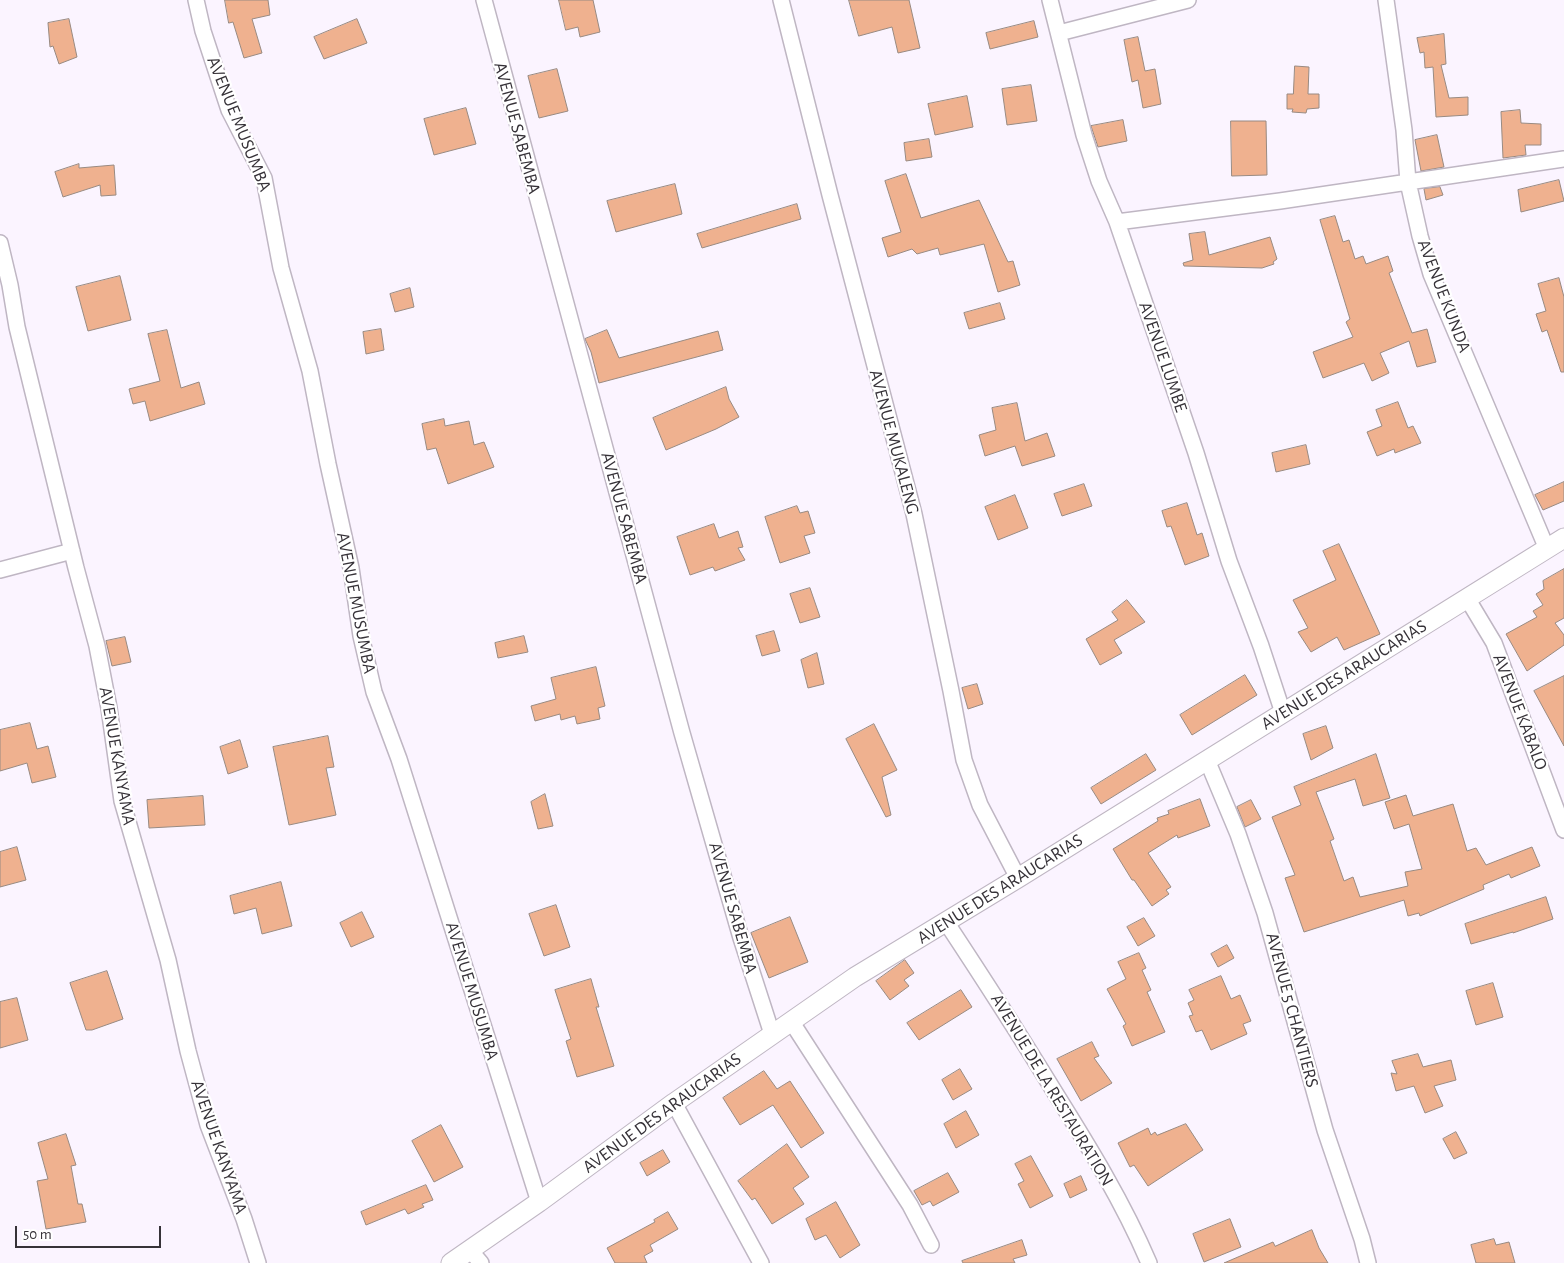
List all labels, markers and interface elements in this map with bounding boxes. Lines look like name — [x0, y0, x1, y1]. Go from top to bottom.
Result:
street label: AVENUE MUSUMBA — [202, 53, 276, 195]
street label: AVENUE SABEMBA — [489, 60, 545, 196]
street label: AVENUE KUNDA — [1413, 236, 1475, 356]
street label: AVENUE LUMBE — [1134, 299, 1192, 415]
street label: AVENUE MUKALENG — [864, 367, 924, 517]
street label: AVENUE SABEMBA — [596, 450, 652, 586]
street label: AVENUE MUSUMBA — [332, 530, 380, 676]
street label: AVENUE DES ARAUCARIAS — [1257, 615, 1431, 735]
street label: AVENUE KABALO — [1488, 651, 1552, 773]
street label: AVENUE KANYAMA — [94, 685, 140, 827]
street label: AVENUE DES ARAUCARIAS — [913, 829, 1087, 949]
street label: AVENUE SABEMBA — [704, 840, 762, 976]
street label: AVENUE MUSUMBA — [441, 919, 503, 1063]
street label: AVENUE 5 CHANTIERS — [1261, 930, 1323, 1090]
street label: AVENUE DE LA RESTAURATION — [986, 990, 1118, 1190]
street label: AVENUE DES ARAUCARIAS — [578, 1048, 746, 1178]
street label: AVENUE KANYAMA — [186, 1077, 252, 1217]
scale bar — [18, 1216, 164, 1248]
text: 50 m — [23, 1227, 52, 1242]

